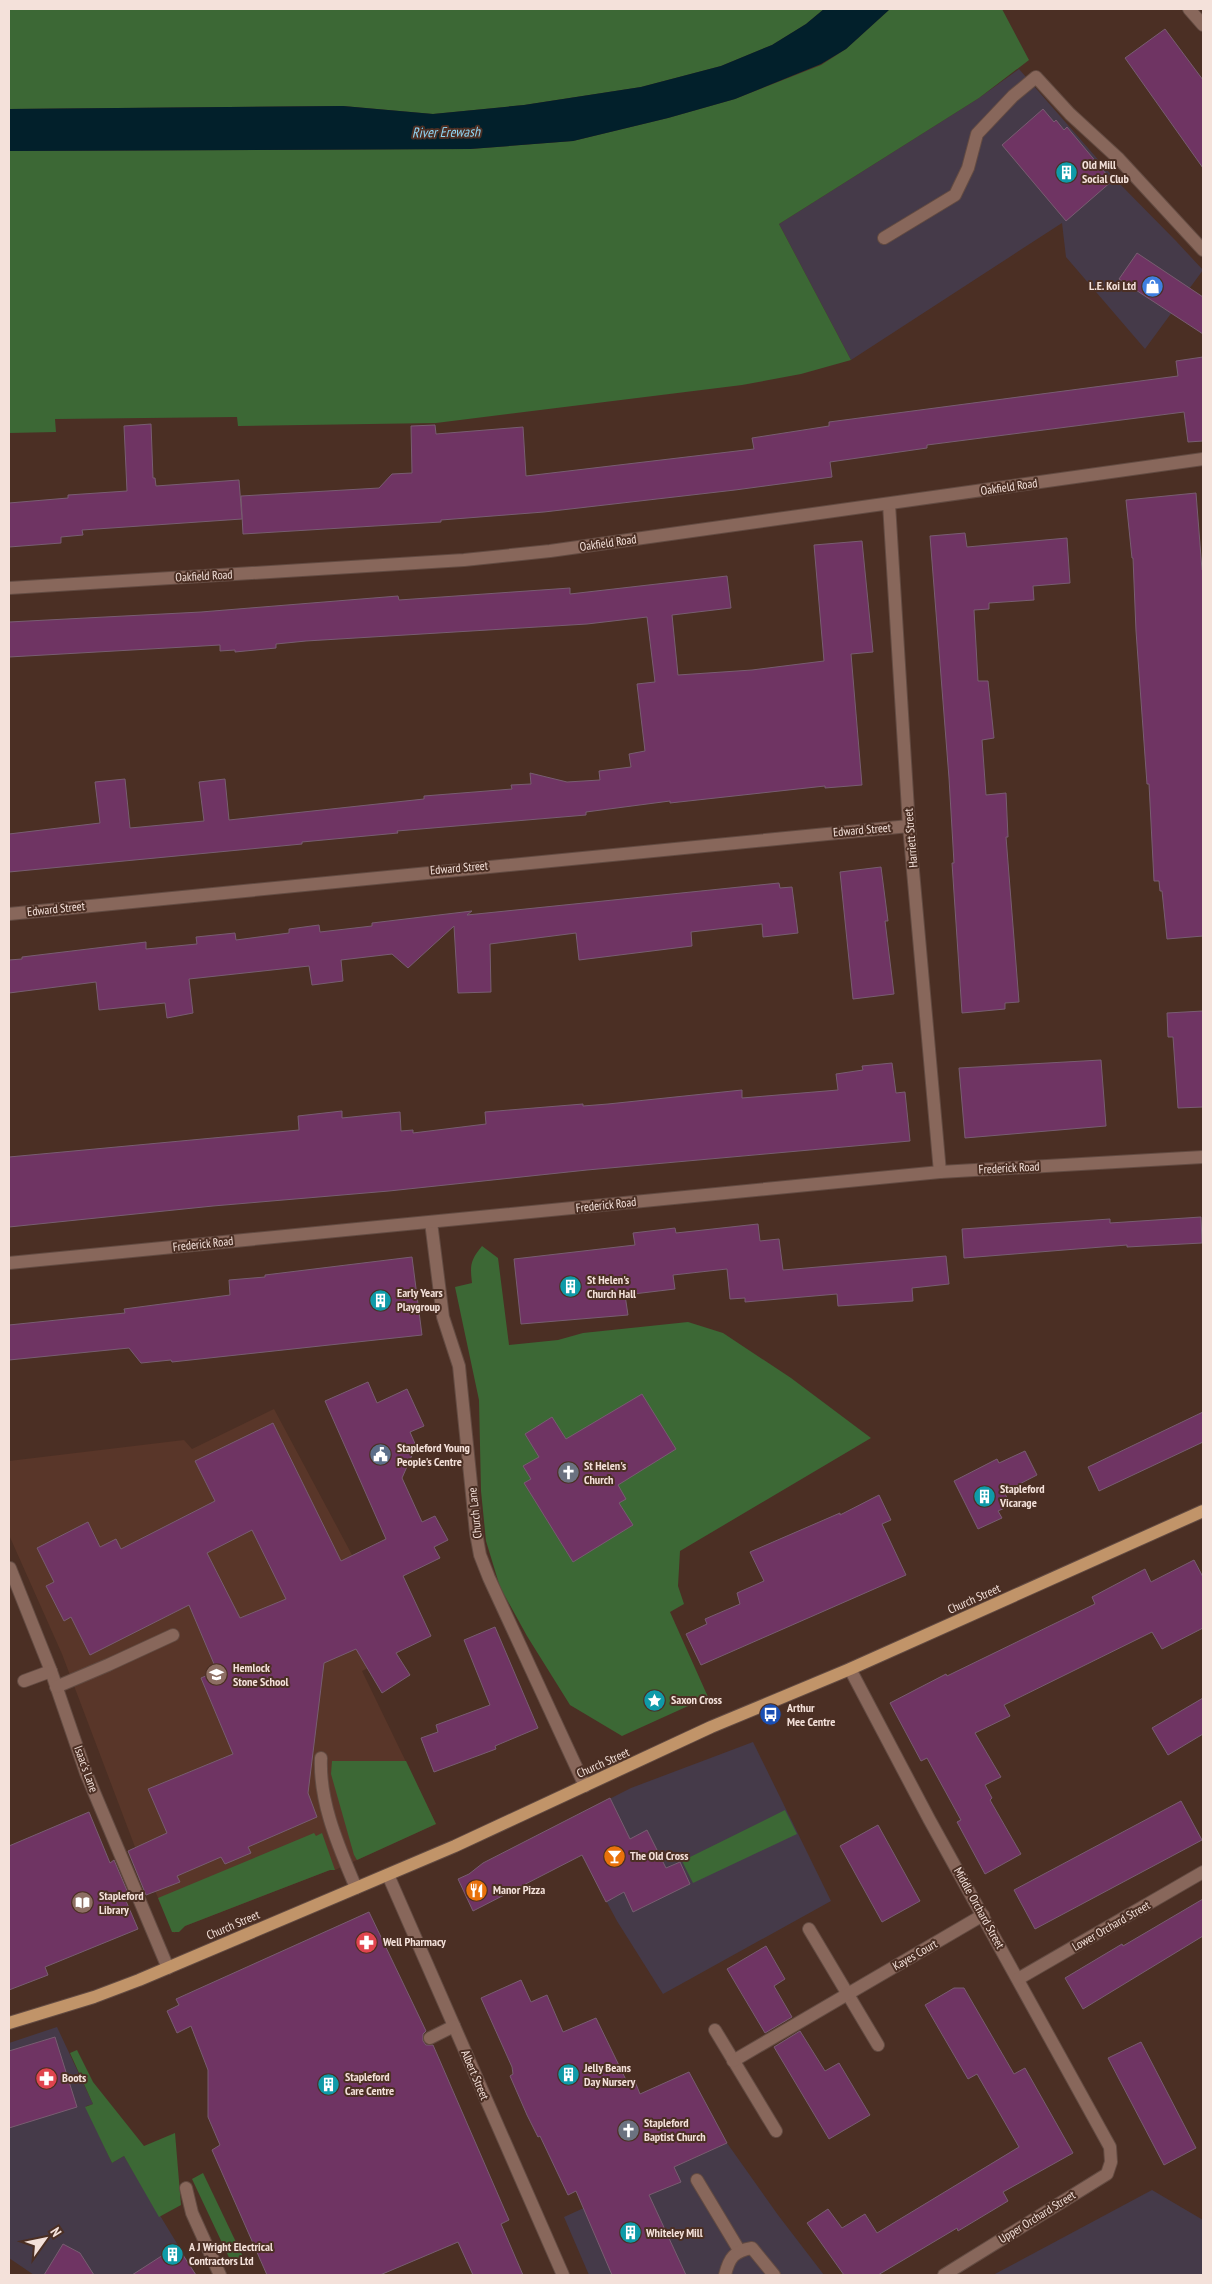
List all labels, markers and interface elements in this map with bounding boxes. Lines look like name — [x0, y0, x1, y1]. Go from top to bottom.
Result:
water label: River Erewash — [412, 122, 481, 142]
place label: Old Mill Social Club — [1082, 157, 1129, 186]
building icon: Old Mill Social Club — [1054, 160, 1078, 184]
shop icon: L.E. Koi Ltd — [1140, 274, 1164, 298]
place label: L.E. Koi Ltd — [1089, 278, 1136, 293]
street label: Oakfield Road — [980, 475, 1038, 498]
street label: Oakfield Road — [579, 531, 637, 554]
street label: Oakfield Road — [175, 567, 233, 584]
street label: Harriett Street — [900, 807, 921, 868]
street label: Edward Street — [832, 819, 892, 840]
street label: Edward Street — [429, 857, 489, 878]
street label: Edward Street — [26, 898, 86, 919]
street label: Frederick Road — [978, 1158, 1040, 1177]
street label: Frederick Road — [575, 1194, 637, 1215]
street label: Frederick Road — [172, 1233, 234, 1254]
place label: St Helen's Church Hall — [587, 1272, 636, 1301]
building icon: St Helen's Church Hall — [559, 1275, 583, 1299]
place label: Early Years Playgroup — [397, 1285, 443, 1314]
building icon: Early Years Playgroup — [369, 1288, 393, 1312]
place label: Stapleford Young People's Centre — [397, 1440, 470, 1469]
public building icon: Stapleford Young People's Centre — [369, 1443, 393, 1467]
place label: St Helen's Church — [584, 1458, 626, 1487]
church icon: St Helen's Church — [556, 1461, 580, 1485]
place label: Stapleford Vicarage — [999, 1481, 1045, 1510]
building icon: Stapleford Vicarage — [972, 1484, 996, 1508]
street label: Church Lane — [464, 1487, 485, 1539]
street label: Church Street — [945, 1580, 1003, 1617]
place label: Hemlock Stone School — [233, 1660, 289, 1689]
school or university icon: Hemlock Stone School — [205, 1663, 229, 1687]
place icon: Saxon Cross — [643, 1688, 667, 1712]
place label: Saxon Cross — [671, 1692, 722, 1707]
place label: Arthur Mee Centre — [786, 1700, 835, 1729]
bus stop icon: Arthur Mee Centre — [759, 1703, 783, 1727]
street label: Isaac's Lane — [71, 1743, 102, 1794]
street label: Church Street — [574, 1744, 632, 1781]
bar icon: The Old Cross — [602, 1844, 626, 1868]
place label: The Old Cross — [630, 1848, 688, 1863]
street label: Middle Orchard Street — [951, 1864, 1008, 1952]
restaurant icon: Manor Pizza — [465, 1878, 489, 1902]
place label: Manor Pizza — [493, 1882, 545, 1897]
place label: Stapleford Library — [99, 1888, 144, 1917]
library icon: Stapleford Library — [71, 1891, 95, 1915]
street label: Lower Orchard Street — [1069, 1897, 1153, 1954]
street label: Church Street — [204, 1906, 262, 1942]
pharmacy icon: Well Pharmacy — [355, 1930, 379, 1954]
place label: Well Pharmacy — [382, 1934, 446, 1949]
street label: Kayes Court — [890, 1935, 940, 1973]
street label: Albert Street — [458, 2048, 493, 2103]
place label: Jelly Beans Day Nursery — [583, 2060, 635, 2089]
building icon: Jelly Beans Day Nursery — [556, 2063, 580, 2087]
pharmacy icon: Boots — [34, 2066, 58, 2090]
place label: Stapleford Care Centre — [345, 2069, 394, 2098]
place label: Boots — [62, 2070, 86, 2085]
building icon: Stapleford Care Centre — [317, 2072, 341, 2096]
place label: Stapleford Baptist Church — [644, 2115, 706, 2144]
church icon: Stapleford Baptist Church — [616, 2118, 640, 2142]
street label: Upper Orchard Street — [996, 2187, 1078, 2246]
north arrow — [20, 2214, 70, 2264]
building icon: Whiteley Mill — [618, 2221, 642, 2245]
text: N — [46, 2224, 66, 2240]
place label: Whiteley Mill — [645, 2225, 703, 2240]
place label: A J Wright Electrical Contractors Ltd — [188, 2239, 273, 2268]
building icon: A J Wright Electrical Contractors Ltd — [161, 2242, 185, 2266]

